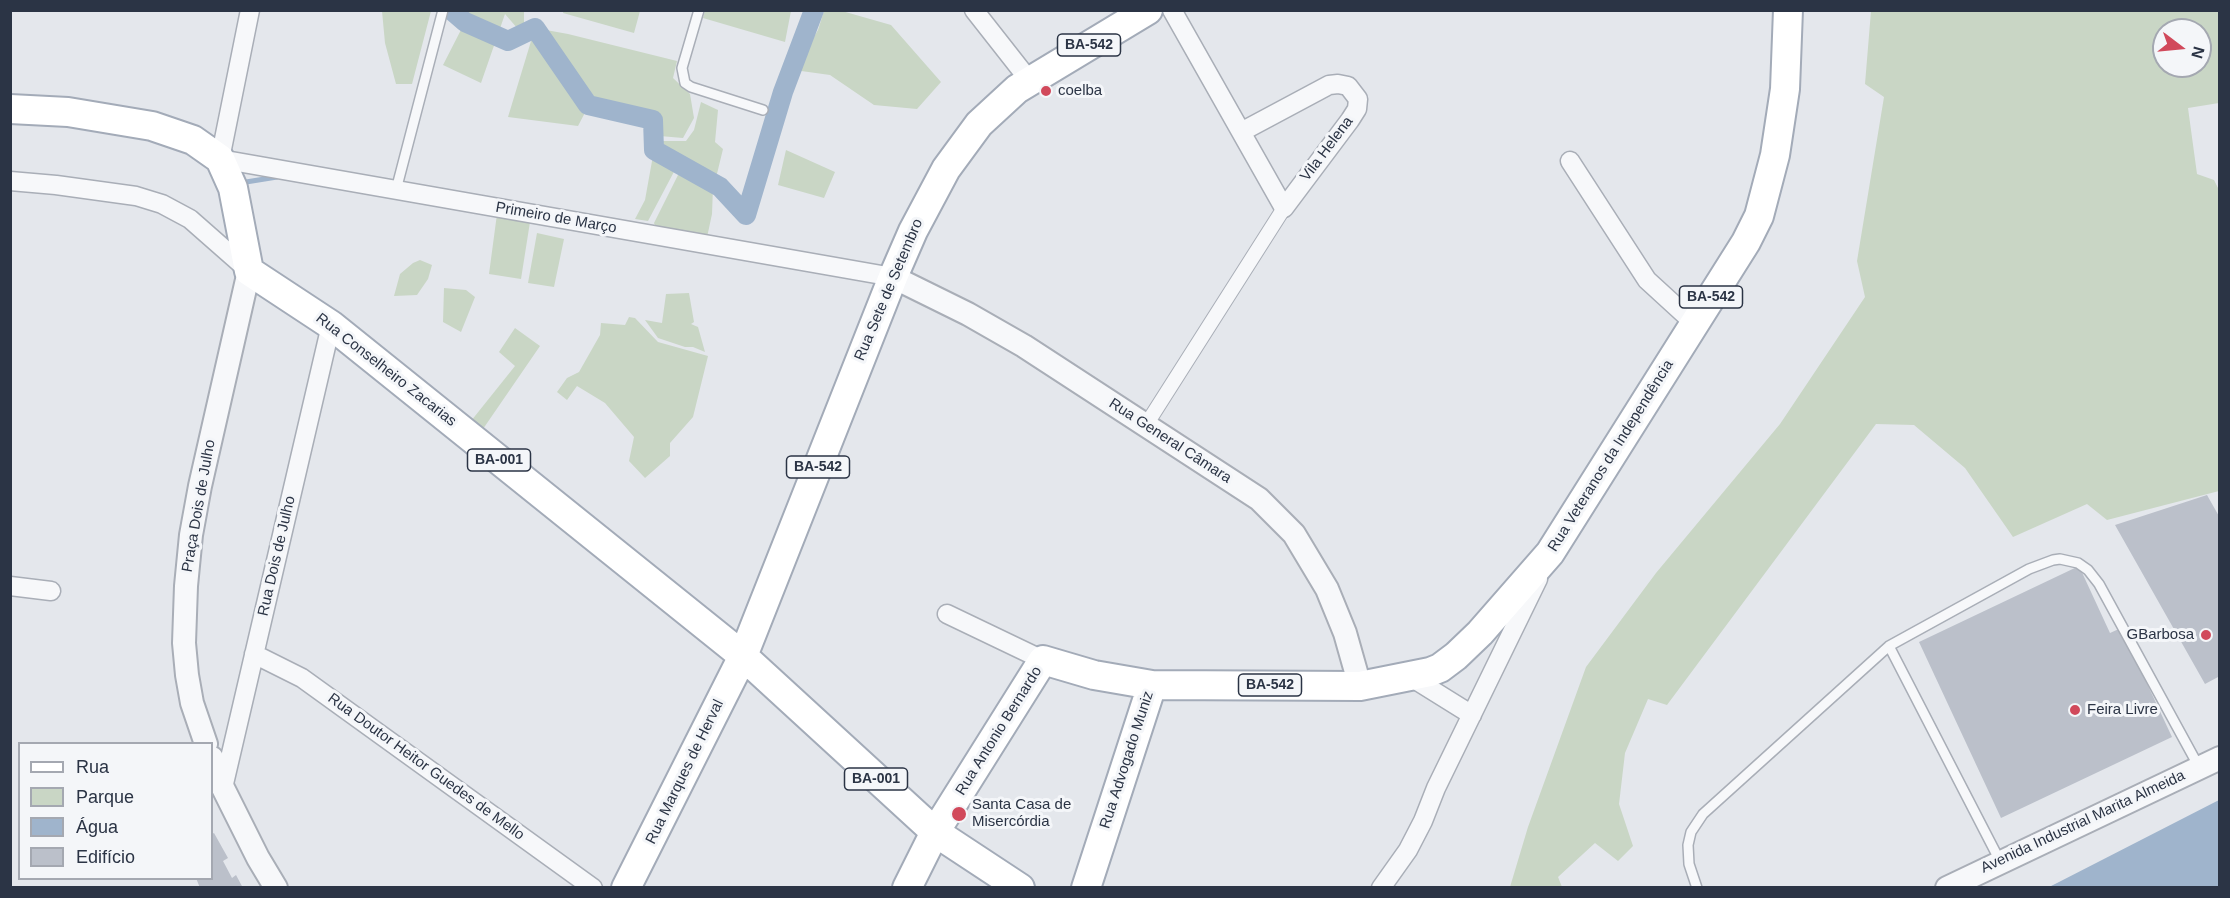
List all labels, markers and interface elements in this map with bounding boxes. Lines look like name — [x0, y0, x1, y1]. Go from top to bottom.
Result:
north arrow — [2152, 18, 2212, 78]
road number: BA-542 — [1058, 34, 1120, 56]
text: N — [2188, 45, 2208, 60]
place label: coelba — [1058, 82, 1102, 100]
marker: coelba — [1039, 84, 1053, 98]
street label: Vila Helena — [1297, 113, 1357, 185]
street label: Primeiro de Março — [494, 198, 618, 238]
street label: Rua Sete de Setembro — [851, 216, 927, 364]
road number: BA-542 — [1680, 286, 1742, 308]
street label: Rua Conselheiro Zacarias — [312, 310, 460, 430]
street label: Rua Veteranos da Independência — [1544, 357, 1678, 555]
street label: Rua General Câmara — [1105, 395, 1235, 487]
street label: Praça Dois de Julho — [178, 438, 220, 574]
road number: BA-001 — [468, 449, 530, 471]
road number: BA-542 — [786, 456, 850, 478]
street label: Rua Dois de Julho — [254, 494, 300, 618]
place label: GBarbosa — [2126, 626, 2194, 644]
marker: GBarbosa — [2199, 628, 2213, 642]
street label: Rua Antonio Bernardo — [952, 663, 1046, 799]
road number: BA-542 — [1238, 674, 1302, 696]
street label: Rua Advogado Muniz — [1096, 689, 1158, 831]
street label: Rua Doutor Heitor Guedes de Mello — [324, 690, 528, 844]
street label: Rua Marques de Herval — [642, 697, 728, 847]
place label: Feira Livre — [2087, 701, 2158, 719]
marker: Feira Livre — [2068, 703, 2082, 717]
legend — [18, 742, 213, 880]
text: Rua — [76, 757, 109, 777]
street label: Avenida Industrial Marita Almeida — [1978, 767, 2188, 877]
road number: BA-001 — [844, 768, 908, 790]
text: Parque — [76, 787, 134, 807]
place label: Santa Casa de Misercórdia — [972, 796, 1071, 831]
marker: Santa Casa de Misercórdia — [950, 805, 968, 823]
text: Água — [76, 817, 118, 837]
text: Edifício — [76, 847, 135, 867]

